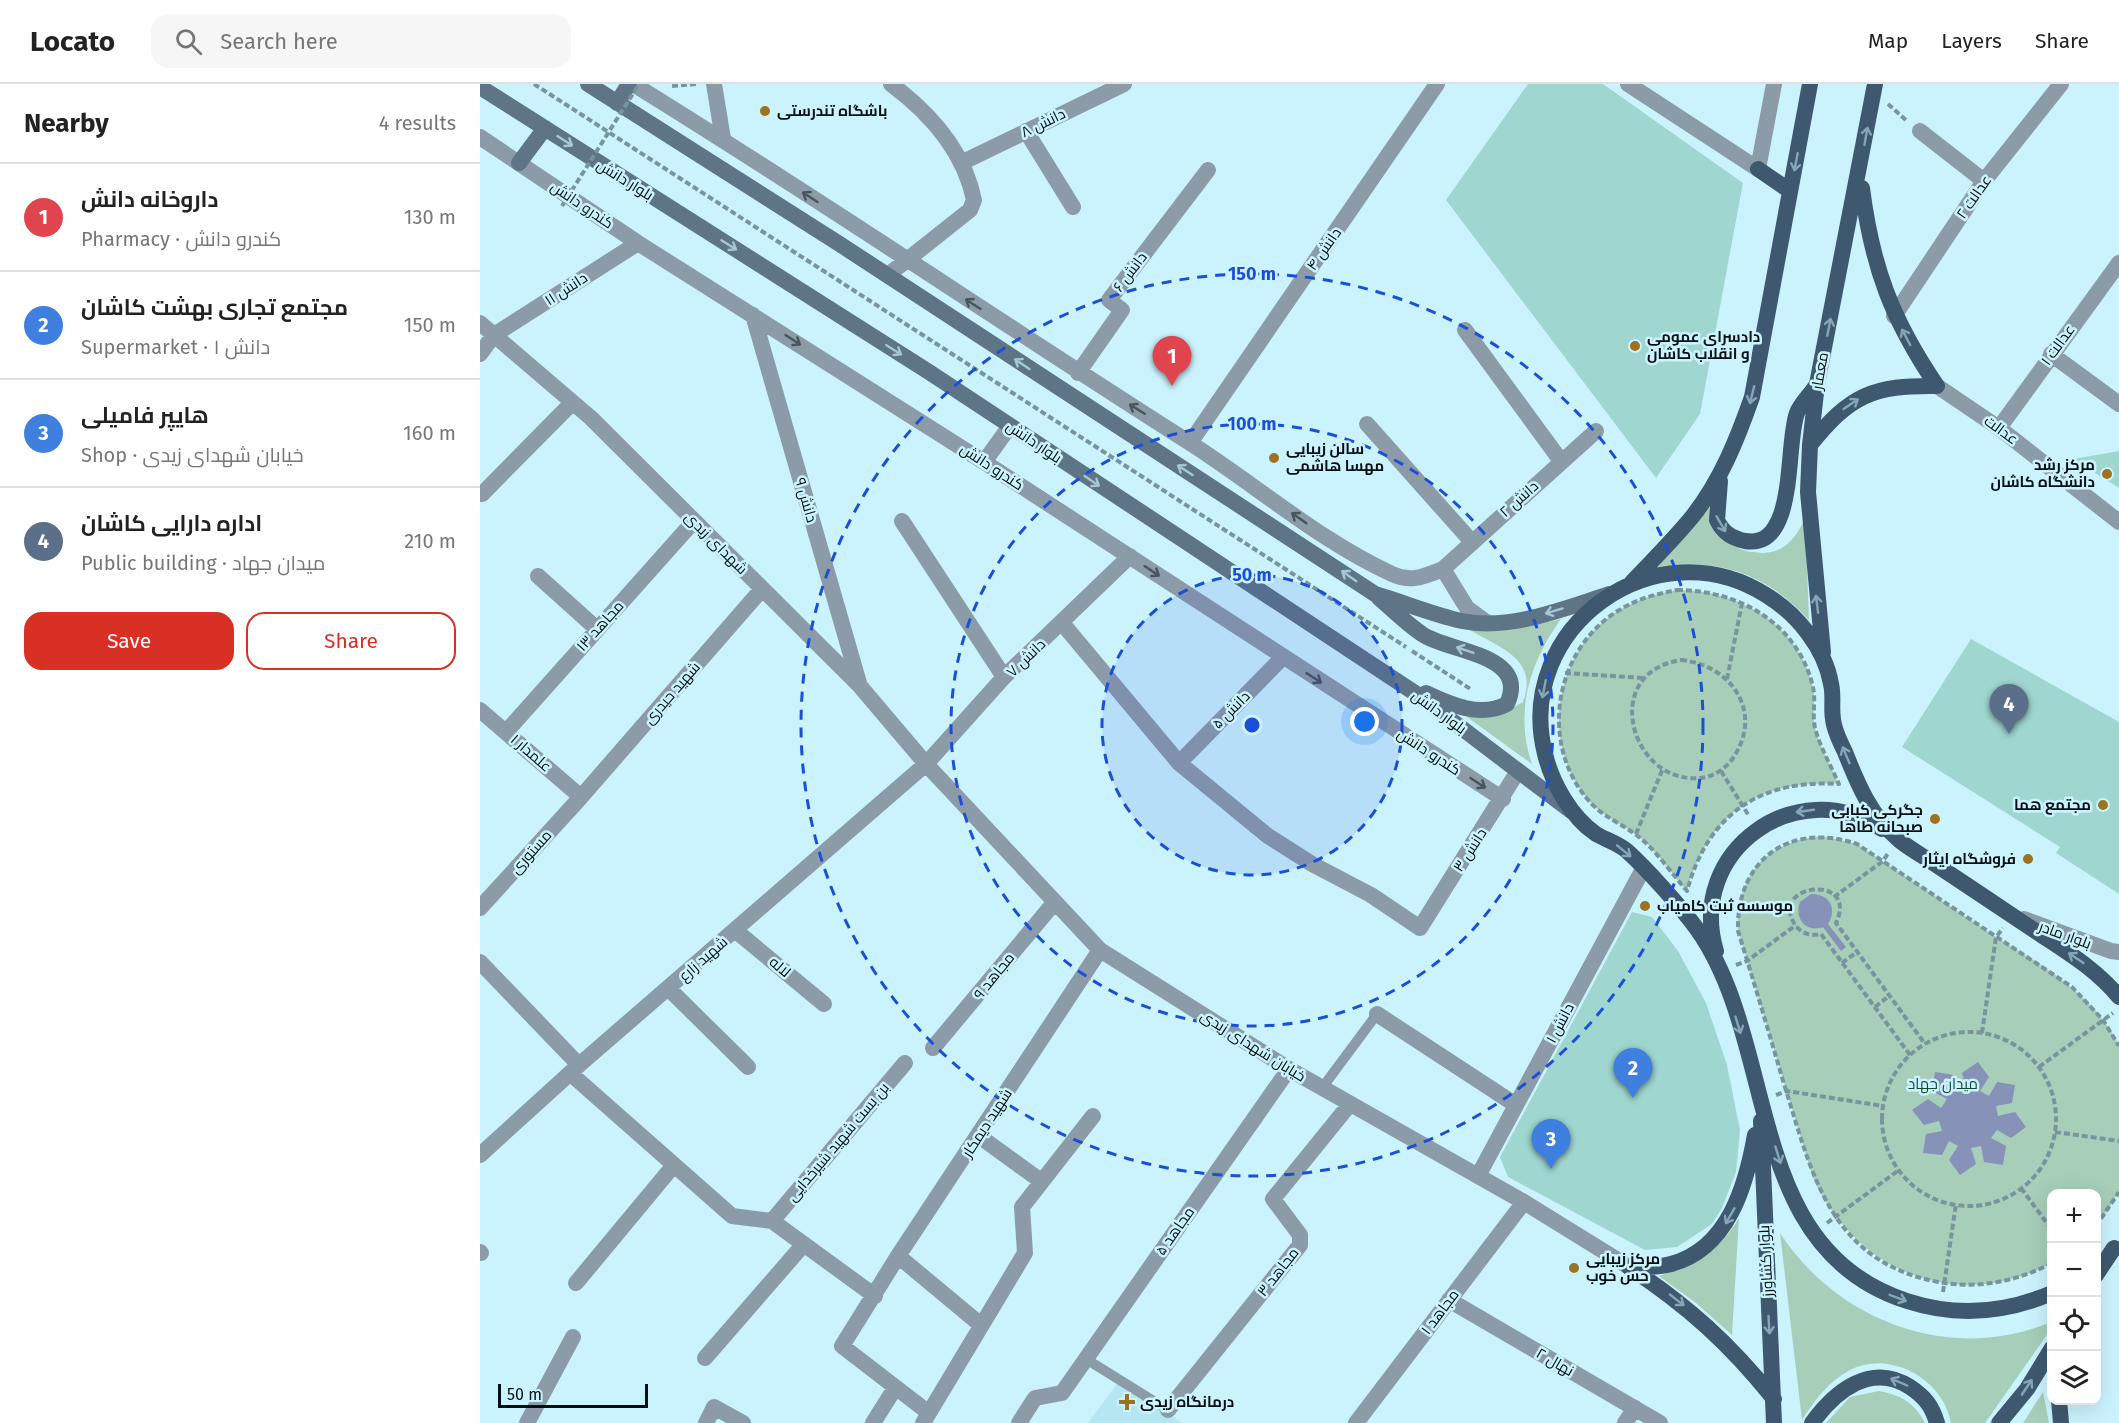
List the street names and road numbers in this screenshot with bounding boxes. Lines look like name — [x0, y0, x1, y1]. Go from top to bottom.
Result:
street label: دانش ۸ — [1018, 105, 1069, 142]
street label: بلوار دانش — [593, 156, 657, 205]
street label: عدالت ۲ — [1953, 172, 1995, 222]
street label: کندرو دانش — [547, 177, 617, 233]
street label: دانش ۴ — [1303, 224, 1346, 274]
street label: دانش ۶ — [1109, 249, 1152, 296]
street label: دانش ۱۱ — [541, 269, 591, 310]
street label: عدالت ۱ — [2037, 321, 2079, 369]
street label: معمار — [1808, 351, 1832, 392]
street label: عدالت — [1981, 412, 2021, 448]
street label: بلوار دانش — [1002, 417, 1065, 468]
street label: کندرو دانش — [956, 440, 1027, 495]
street label: دانش ۹ — [790, 476, 821, 525]
street label: دانش ۲ — [1496, 477, 1543, 522]
street label: شهدای زیدی — [680, 508, 751, 579]
street label: مجاهد ۱۳ — [573, 597, 627, 655]
street label: دانش ۷ — [1003, 635, 1050, 682]
street label: شهید حیدری — [640, 658, 705, 729]
street label: بلوار دانش — [1408, 686, 1470, 739]
street label: دانش ۵ — [1208, 687, 1254, 733]
street label: کندرو دانش — [1393, 725, 1464, 780]
street label: علمدار ۱ — [507, 730, 555, 776]
street label: دانش ۳ — [1449, 825, 1491, 876]
street label: مستوری — [507, 826, 556, 878]
street label: بلوار مادر — [2035, 917, 2094, 953]
street label: شهید زارع — [675, 933, 732, 987]
street label: مجاهد ۹ — [970, 949, 1018, 1003]
street label: لاله — [766, 953, 794, 981]
street label: دانش ۱ — [1542, 1000, 1579, 1047]
street label: خیابان شهدای زیدی — [1196, 1006, 1309, 1086]
street label: بن بست شهید شیرخدایی — [783, 1079, 894, 1206]
street label: شهید دیمکار — [958, 1085, 1017, 1162]
street label: مجاهد ۵ — [1152, 1203, 1198, 1259]
street label: بلوار کشاورز — [1755, 1225, 1777, 1298]
street label: مجاهد ۳ — [1253, 1244, 1303, 1300]
street label: مجاهد ۱ — [1417, 1286, 1463, 1338]
street label: نهال ۲ — [1533, 1344, 1577, 1381]

